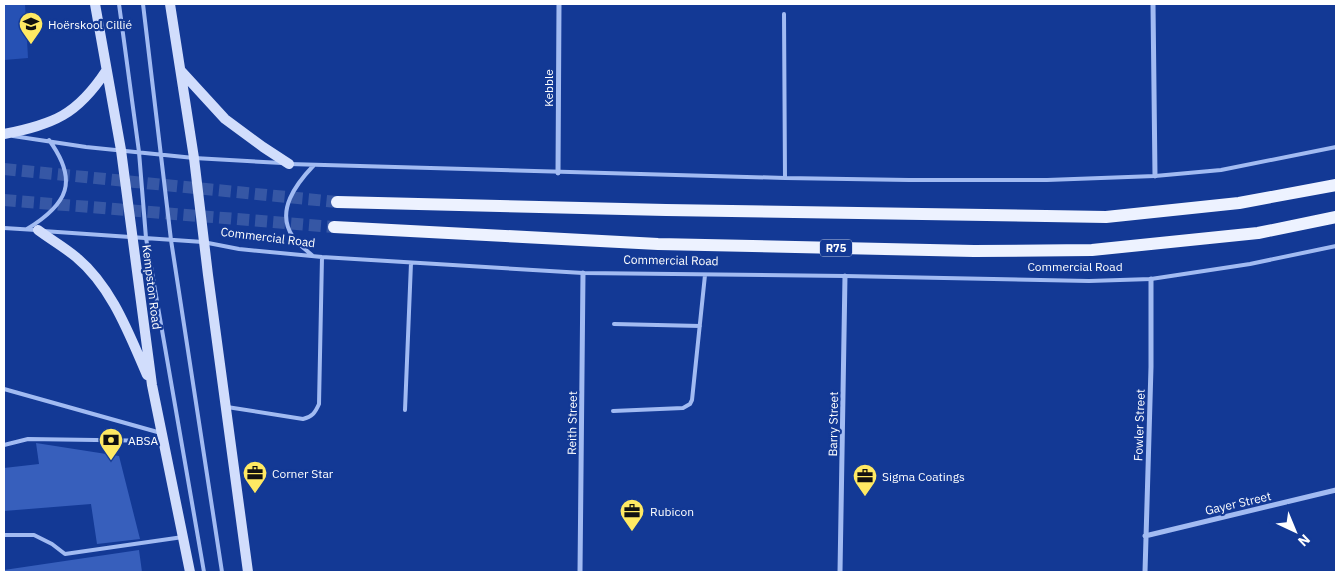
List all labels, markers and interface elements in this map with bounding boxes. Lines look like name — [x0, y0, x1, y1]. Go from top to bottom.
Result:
school or university icon: Hoërskool Cillié — [18, 11, 44, 45]
place label: Hoërskool Cillié — [48, 17, 133, 32]
street label: Kebble — [541, 69, 556, 107]
street label: Commercial Road — [220, 224, 316, 250]
road number: R75 — [820, 240, 852, 256]
street label: Kempston Road — [139, 244, 165, 330]
street label: Commercial Road — [623, 252, 719, 268]
street label: Commercial Road — [1027, 259, 1123, 274]
street label: Fowler Street — [1130, 389, 1148, 461]
street label: Reith Street — [564, 391, 580, 455]
street label: Barry Street — [825, 391, 841, 457]
bank icon: ABSA — [98, 427, 124, 461]
place label: ABSA — [128, 433, 159, 448]
office icon: Corner Star — [242, 460, 268, 494]
office icon: Sigma Coatings — [852, 463, 878, 497]
place label: Corner Star — [272, 466, 334, 481]
place label: Sigma Coatings — [882, 469, 965, 484]
street label: Gayer Street — [1203, 488, 1273, 518]
office icon: Rubicon — [619, 498, 645, 532]
place label: Rubicon — [650, 504, 694, 519]
north arrow — [1270, 506, 1320, 556]
text: N — [1294, 530, 1314, 550]

